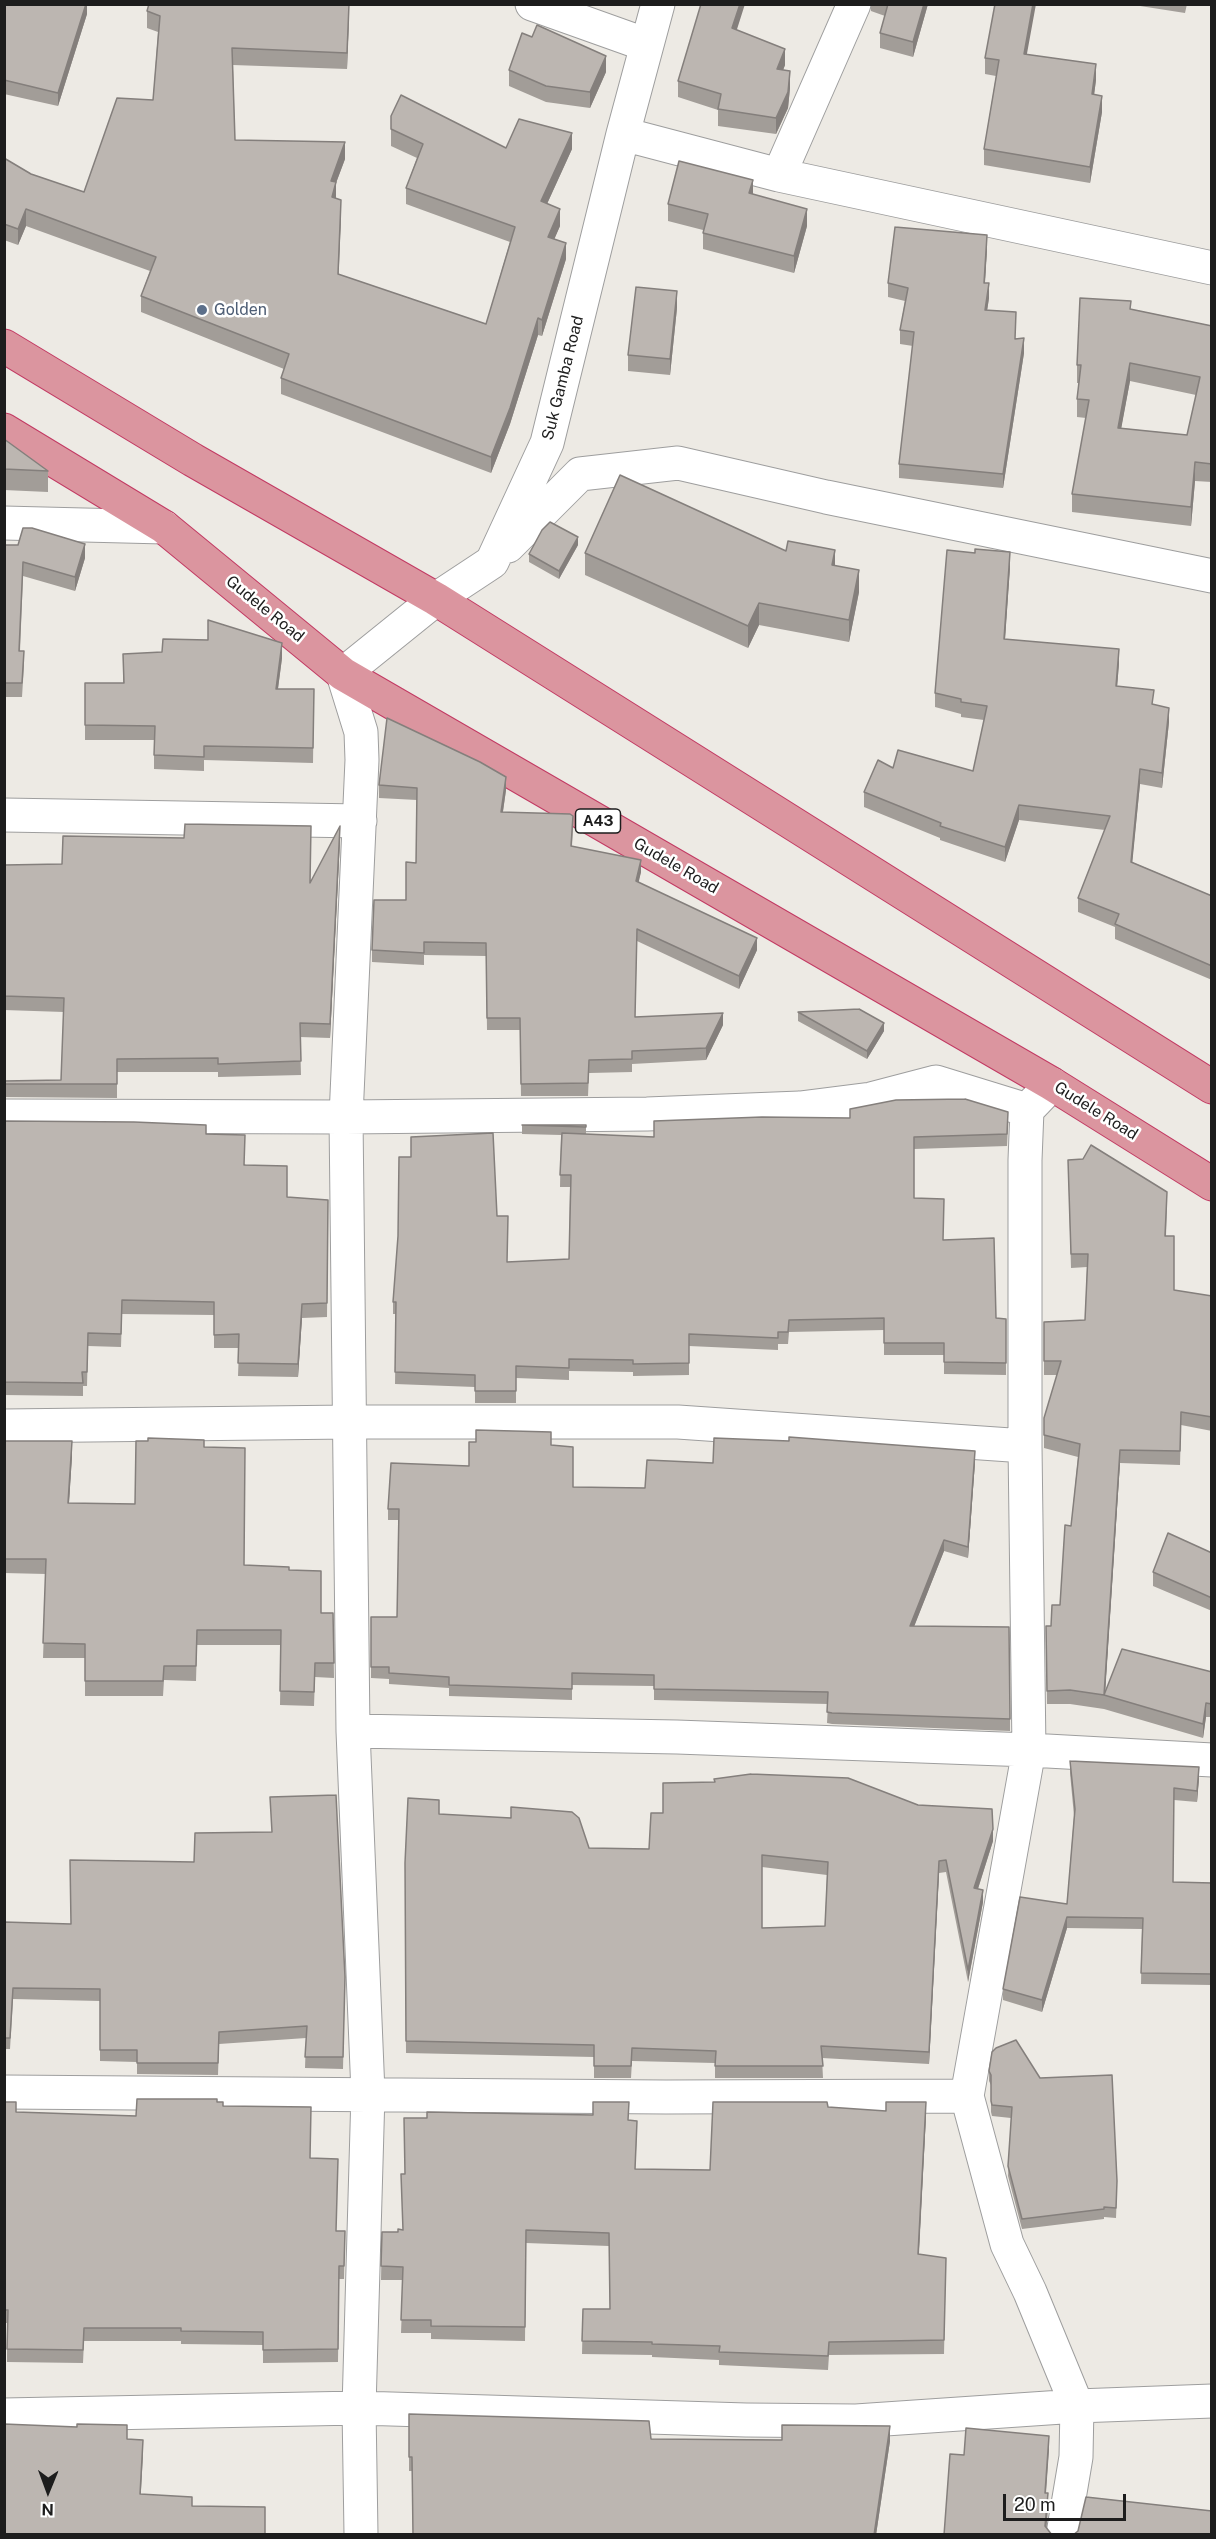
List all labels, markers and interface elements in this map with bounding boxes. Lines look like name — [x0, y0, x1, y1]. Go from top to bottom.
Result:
place label: Golden — [214, 300, 267, 320]
marker: Golden — [195, 303, 209, 317]
street label: Suk Gamba Road — [538, 314, 588, 442]
street label: Gudele Road — [222, 572, 308, 646]
road number: A43 — [576, 809, 620, 833]
street label: Gudele Road — [630, 834, 722, 898]
street label: Gudele Road — [1051, 1078, 1141, 1144]
north arrow — [18, 2461, 78, 2521]
scale bar — [1006, 2482, 1129, 2520]
text: 20 m — [1014, 2494, 1056, 2515]
text: N — [41, 2500, 54, 2519]

